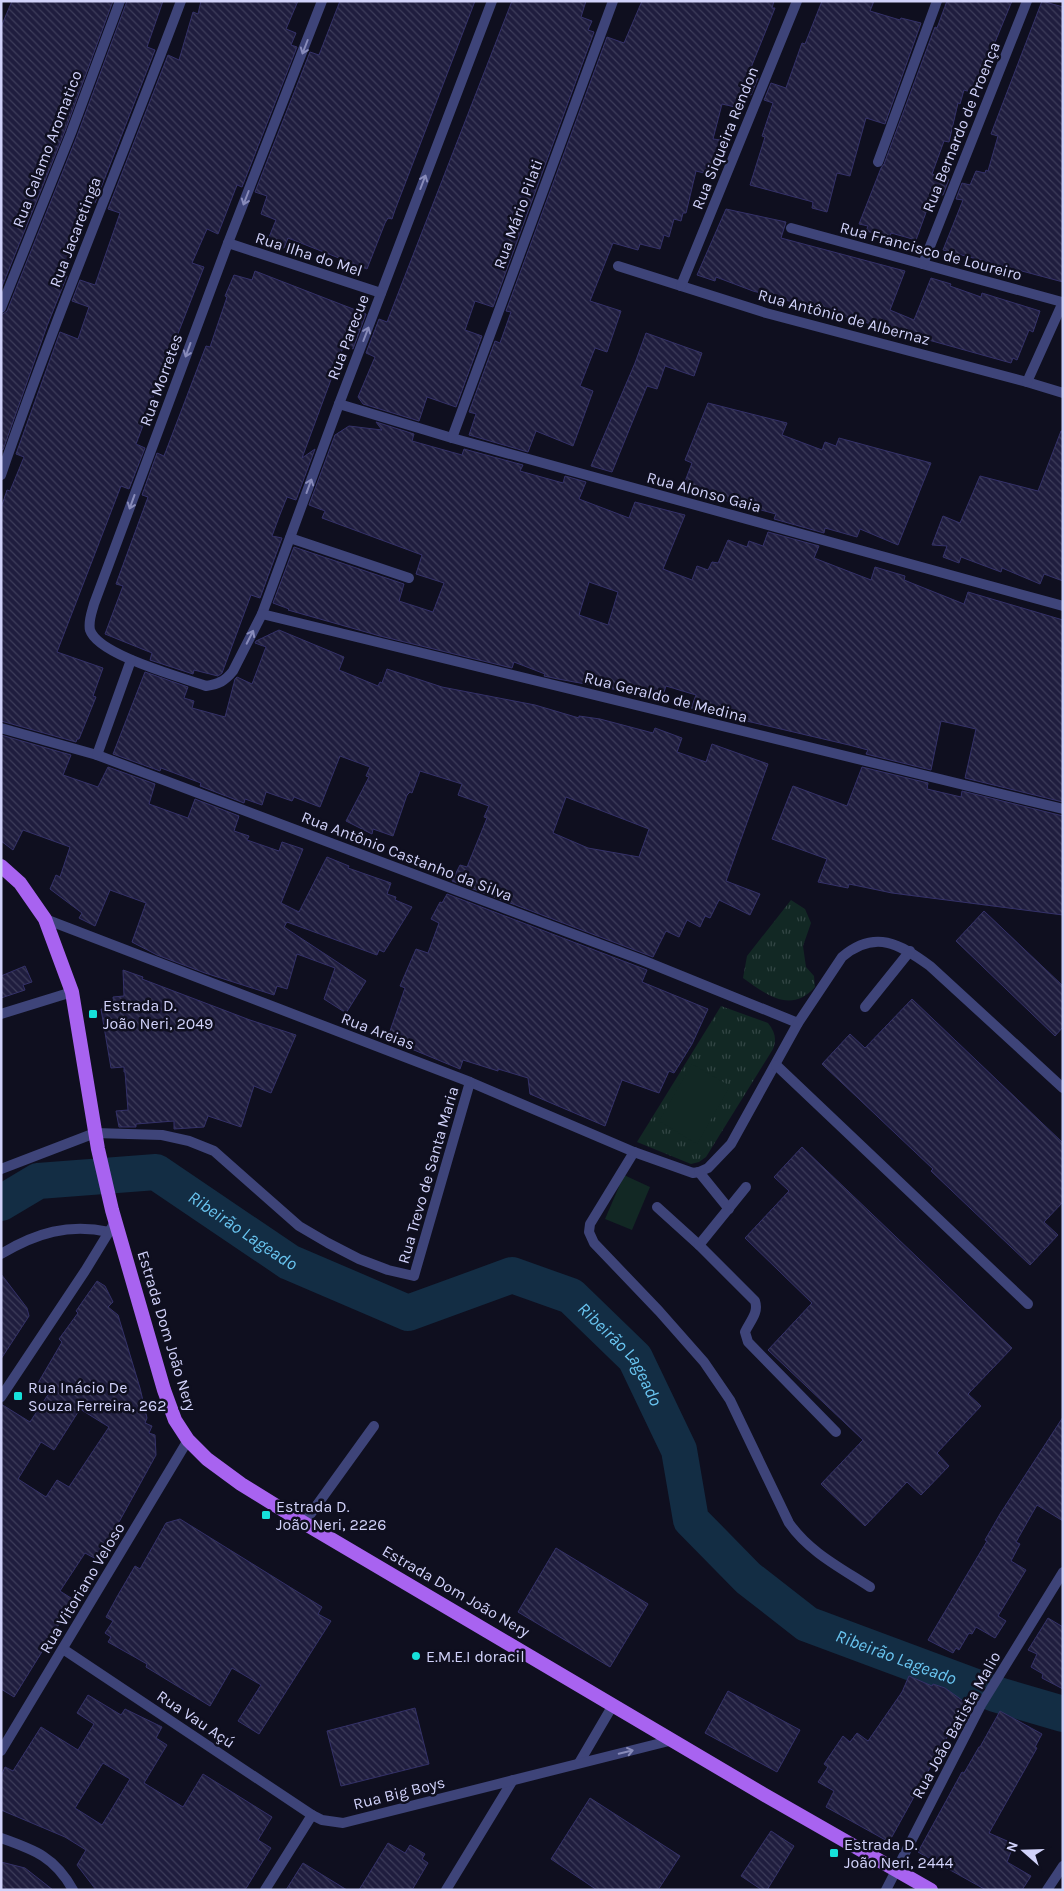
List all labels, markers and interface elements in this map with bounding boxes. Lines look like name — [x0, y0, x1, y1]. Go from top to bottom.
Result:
one-way arrow — [300, 39, 309, 54]
street label: Rua Bernardo de Proença — [918, 39, 1004, 215]
street label: Rua Siqueira Rendon — [688, 64, 762, 212]
street label: Rua Calamo Aromatico — [8, 68, 86, 230]
street label: Rua Mário Pilati — [489, 157, 547, 271]
street label: Rua Jacaretinga — [45, 174, 105, 290]
one-way arrow — [419, 175, 428, 190]
one-way arrow — [241, 190, 250, 205]
street label: Rua Francisco de Loureiro — [838, 218, 1024, 284]
street label: Rua Ilha do Mel — [253, 228, 365, 280]
street label: Rua Antônio de Albernaz — [756, 285, 932, 349]
street label: Rua Parecue — [323, 292, 373, 382]
one-way arrow — [361, 327, 371, 342]
street label: Rua Morretes — [136, 331, 186, 429]
one-way arrow — [183, 342, 192, 357]
street label: Rua Alonso Gaia — [645, 468, 763, 516]
one-way arrow — [305, 479, 314, 494]
one-way arrow — [126, 495, 135, 510]
one-way arrow — [245, 630, 255, 645]
street label: Rua Geraldo de Medina — [582, 667, 750, 727]
street label: Rua Antônio Castanho da Silva — [299, 807, 515, 905]
place label: Estrada D. João Neri, 2049 — [103, 996, 213, 1033]
marker: Estrada D. João Neri, 2049 — [87, 1008, 99, 1020]
street label: Rua Areias — [339, 1008, 417, 1054]
street label: Rua Trevo de Santa Maria — [394, 1084, 462, 1266]
water label: Ribeirão Lageado — [184, 1186, 300, 1275]
street label: Estrada Dom João Nery — [133, 1248, 201, 1414]
water label: Ribeirão Lageado — [573, 1298, 667, 1409]
place label: Rua Inácio De Souza Ferreira, 262 — [28, 1378, 166, 1415]
marker: Rua Inácio De Souza Ferreira, 262 — [12, 1390, 24, 1402]
place label: Estrada D. João Neri, 2226 — [276, 1497, 386, 1534]
marker: Estrada D. João Neri, 2226 — [260, 1509, 272, 1521]
street label: Rua Vitoriano Veloso — [35, 1519, 129, 1657]
street label: Estrada Dom João Nery — [379, 1541, 534, 1641]
water label: Ribeirão Lageado — [833, 1625, 960, 1690]
place label: E.M.E.I doracil — [426, 1647, 525, 1666]
street label: Rua João Batista Malio — [908, 1648, 1004, 1802]
marker: E.M.E.I doracil — [410, 1650, 422, 1662]
street label: Rua Vau Açú — [153, 1686, 239, 1752]
one-way arrow — [618, 1747, 634, 1756]
street label: Rua Big Boys — [351, 1772, 447, 1814]
north arrow — [999, 1826, 1049, 1876]
place label: Estrada D. João Neri, 2444 — [844, 1835, 954, 1872]
text: N — [1003, 1839, 1022, 1854]
marker: Estrada D. João Neri, 2444 — [828, 1847, 840, 1859]

